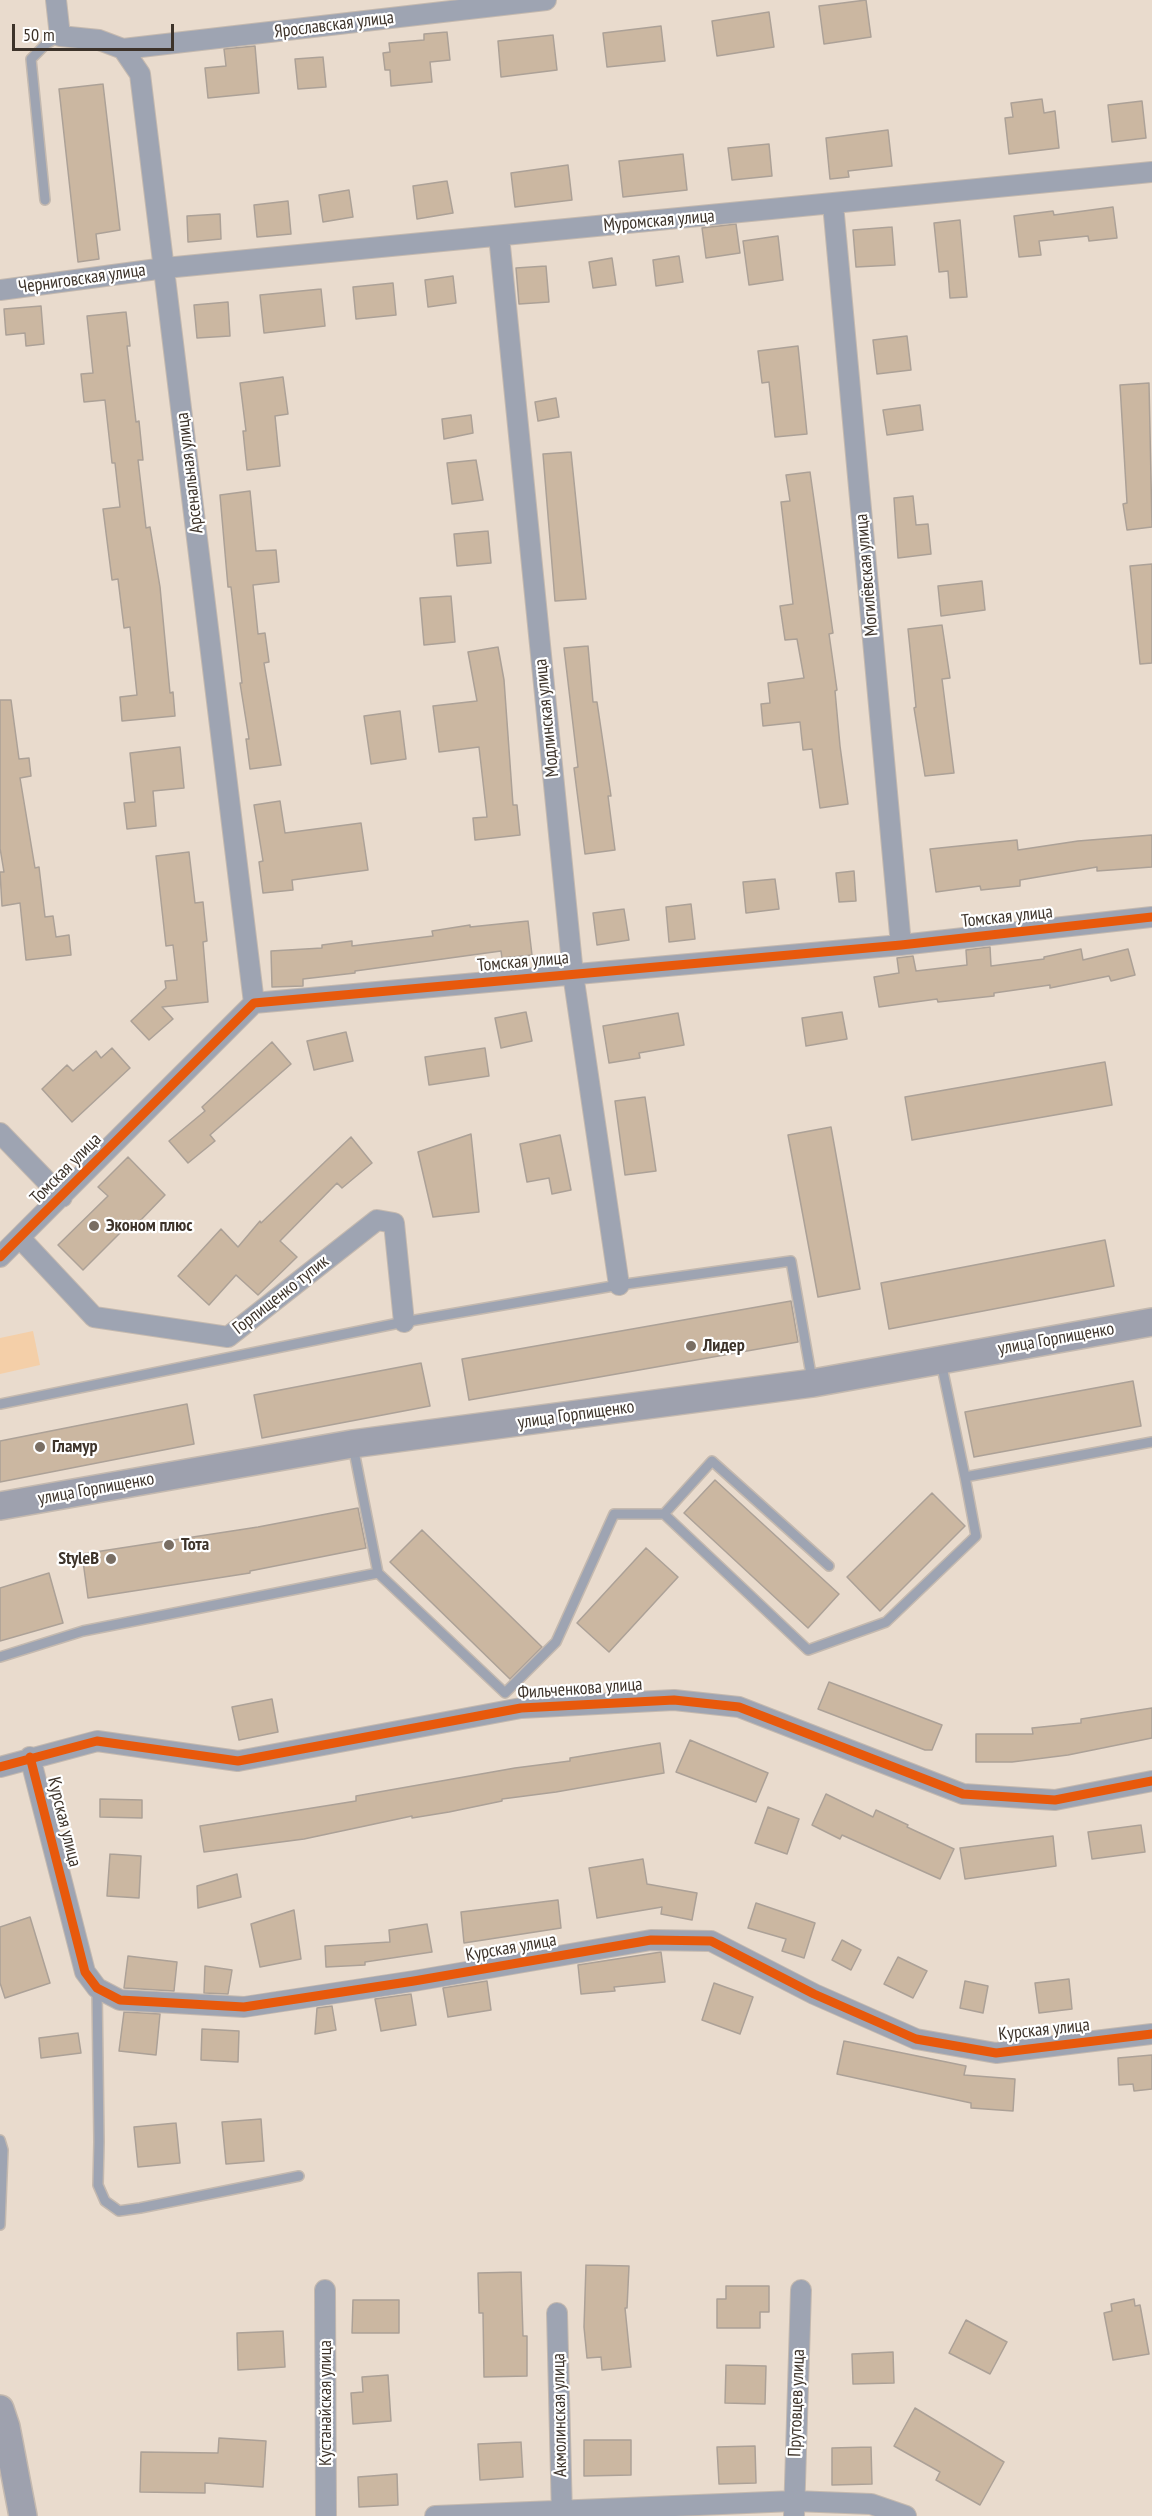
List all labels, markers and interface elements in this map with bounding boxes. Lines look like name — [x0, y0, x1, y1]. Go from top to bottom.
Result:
street label: Ярославская улица — [273, 7, 395, 43]
scale bar — [15, 12, 177, 50]
text: 50 m — [23, 23, 55, 46]
street label: Муромская улица — [603, 205, 715, 237]
street label: Черниговская улица — [17, 259, 147, 299]
street label: Арсенальная улица — [172, 411, 208, 535]
street label: Могилёвская улица — [851, 513, 883, 637]
street label: Модлинская улица — [530, 658, 564, 778]
street label: Томская улица — [960, 901, 1054, 933]
street label: Томская улица — [476, 947, 570, 977]
street label: Томская улица — [26, 1129, 106, 1209]
place label: Эконом плюс — [106, 1215, 192, 1237]
marker: Эконом плюс — [87, 1219, 101, 1233]
street label: Горпищенко тупик — [229, 1251, 333, 1339]
street label: улица Горпищенко — [996, 1318, 1116, 1360]
place label: Лидер — [703, 1335, 745, 1357]
marker: Лидер — [684, 1339, 698, 1353]
street label: улица Горпищенко — [516, 1396, 636, 1434]
place label: Гламур — [52, 1436, 98, 1458]
marker: Гламур — [33, 1440, 47, 1454]
street label: улица Горпищенко — [36, 1468, 156, 1510]
place label: Тота — [181, 1534, 209, 1556]
marker: Тота — [162, 1538, 176, 1552]
place label: StyleB — [58, 1548, 99, 1570]
marker: StyleB — [104, 1552, 118, 1566]
street label: Фильченкова улица — [517, 1674, 643, 1704]
street label: Курская улица — [42, 1775, 86, 1869]
street label: Курская улица — [464, 1929, 558, 1967]
street label: Курская улица — [997, 2014, 1091, 2046]
street label: Кустанайская улица — [315, 2340, 337, 2466]
street label: Прутовцев улица — [784, 2349, 810, 2457]
street label: Акмолинская улица — [548, 2353, 572, 2477]

